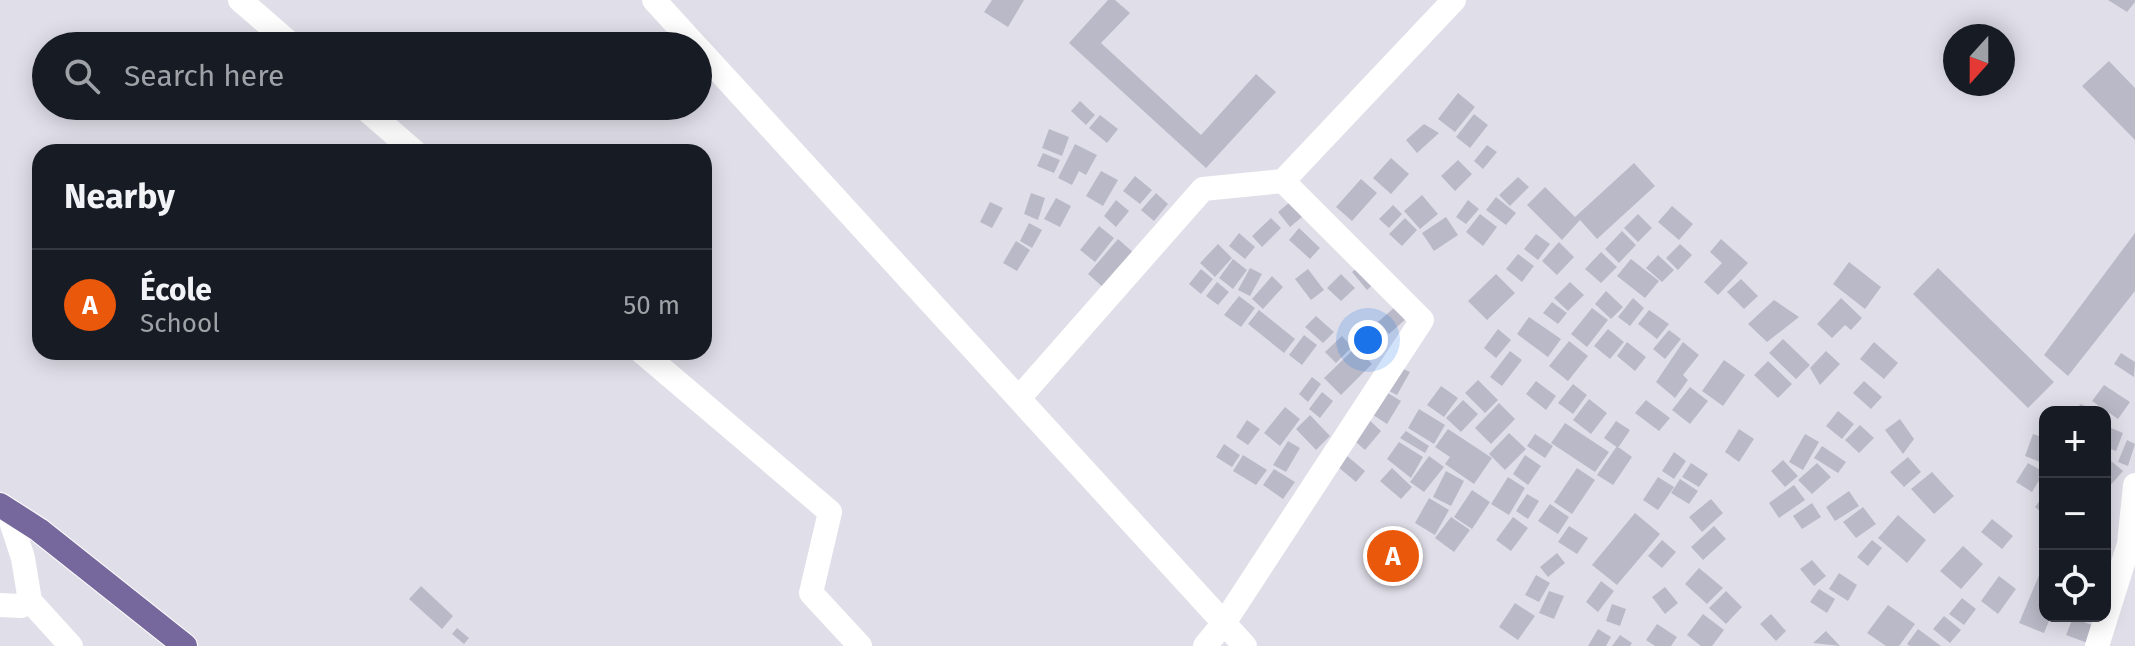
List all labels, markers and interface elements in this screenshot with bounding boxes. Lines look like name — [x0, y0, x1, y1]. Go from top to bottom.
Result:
north arrow — [1943, 24, 2015, 96]
search box — [32, 32, 712, 120]
icon: search — [60, 54, 104, 98]
text: Search here — [124, 58, 284, 94]
text: Nearby — [64, 176, 175, 217]
text: École — [140, 272, 212, 308]
text: A — [82, 290, 98, 321]
text: 50 m — [623, 290, 680, 321]
text: School — [140, 308, 220, 339]
your location — [1348, 320, 1388, 360]
map controls — [2039, 406, 2111, 622]
button: + — [2039, 406, 2111, 478]
button: − — [2039, 478, 2111, 550]
pin: A — [1367, 526, 1419, 586]
button: locate — [2039, 550, 2111, 622]

